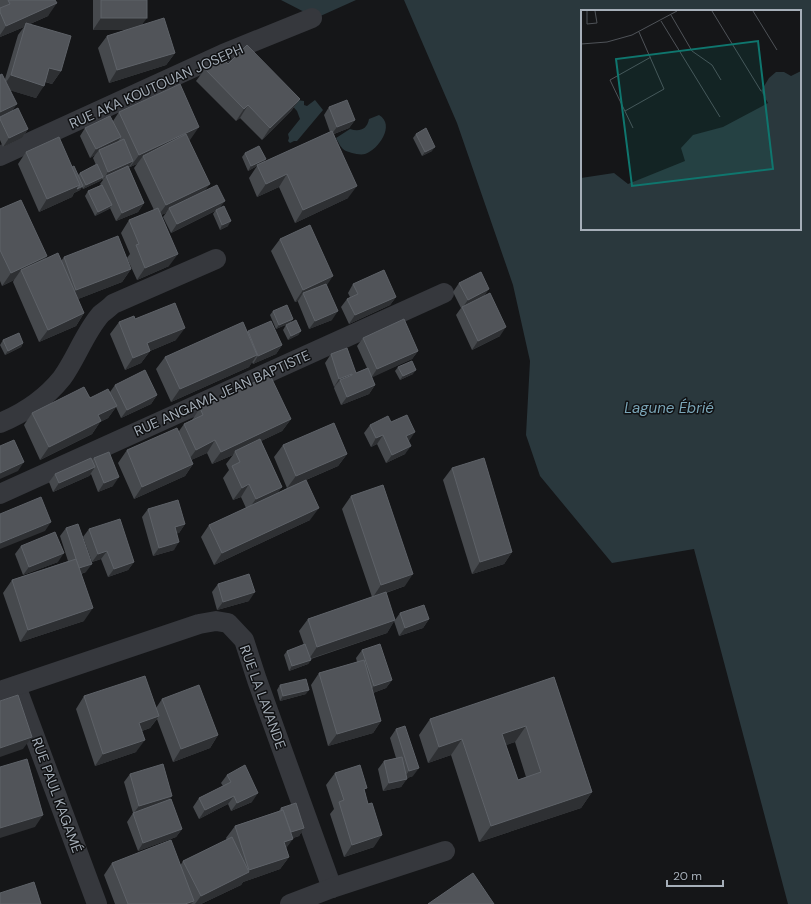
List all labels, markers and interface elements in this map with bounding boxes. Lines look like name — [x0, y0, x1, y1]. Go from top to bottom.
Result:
inset map — [581, 10, 801, 230]
street label: RUE AKA KOUTOUAN JOSEPH — [66, 39, 246, 133]
street label: RUE ANGAMA JEAN BAPTISTE — [131, 346, 313, 440]
water label: Lagune Ébrié — [624, 398, 714, 418]
street label: RUE LA LAVANDE — [236, 643, 290, 752]
street label: RUE PAUL KAGAMÉ — [28, 735, 86, 855]
scale bar — [667, 862, 723, 888]
text: 20 m — [673, 868, 702, 884]

